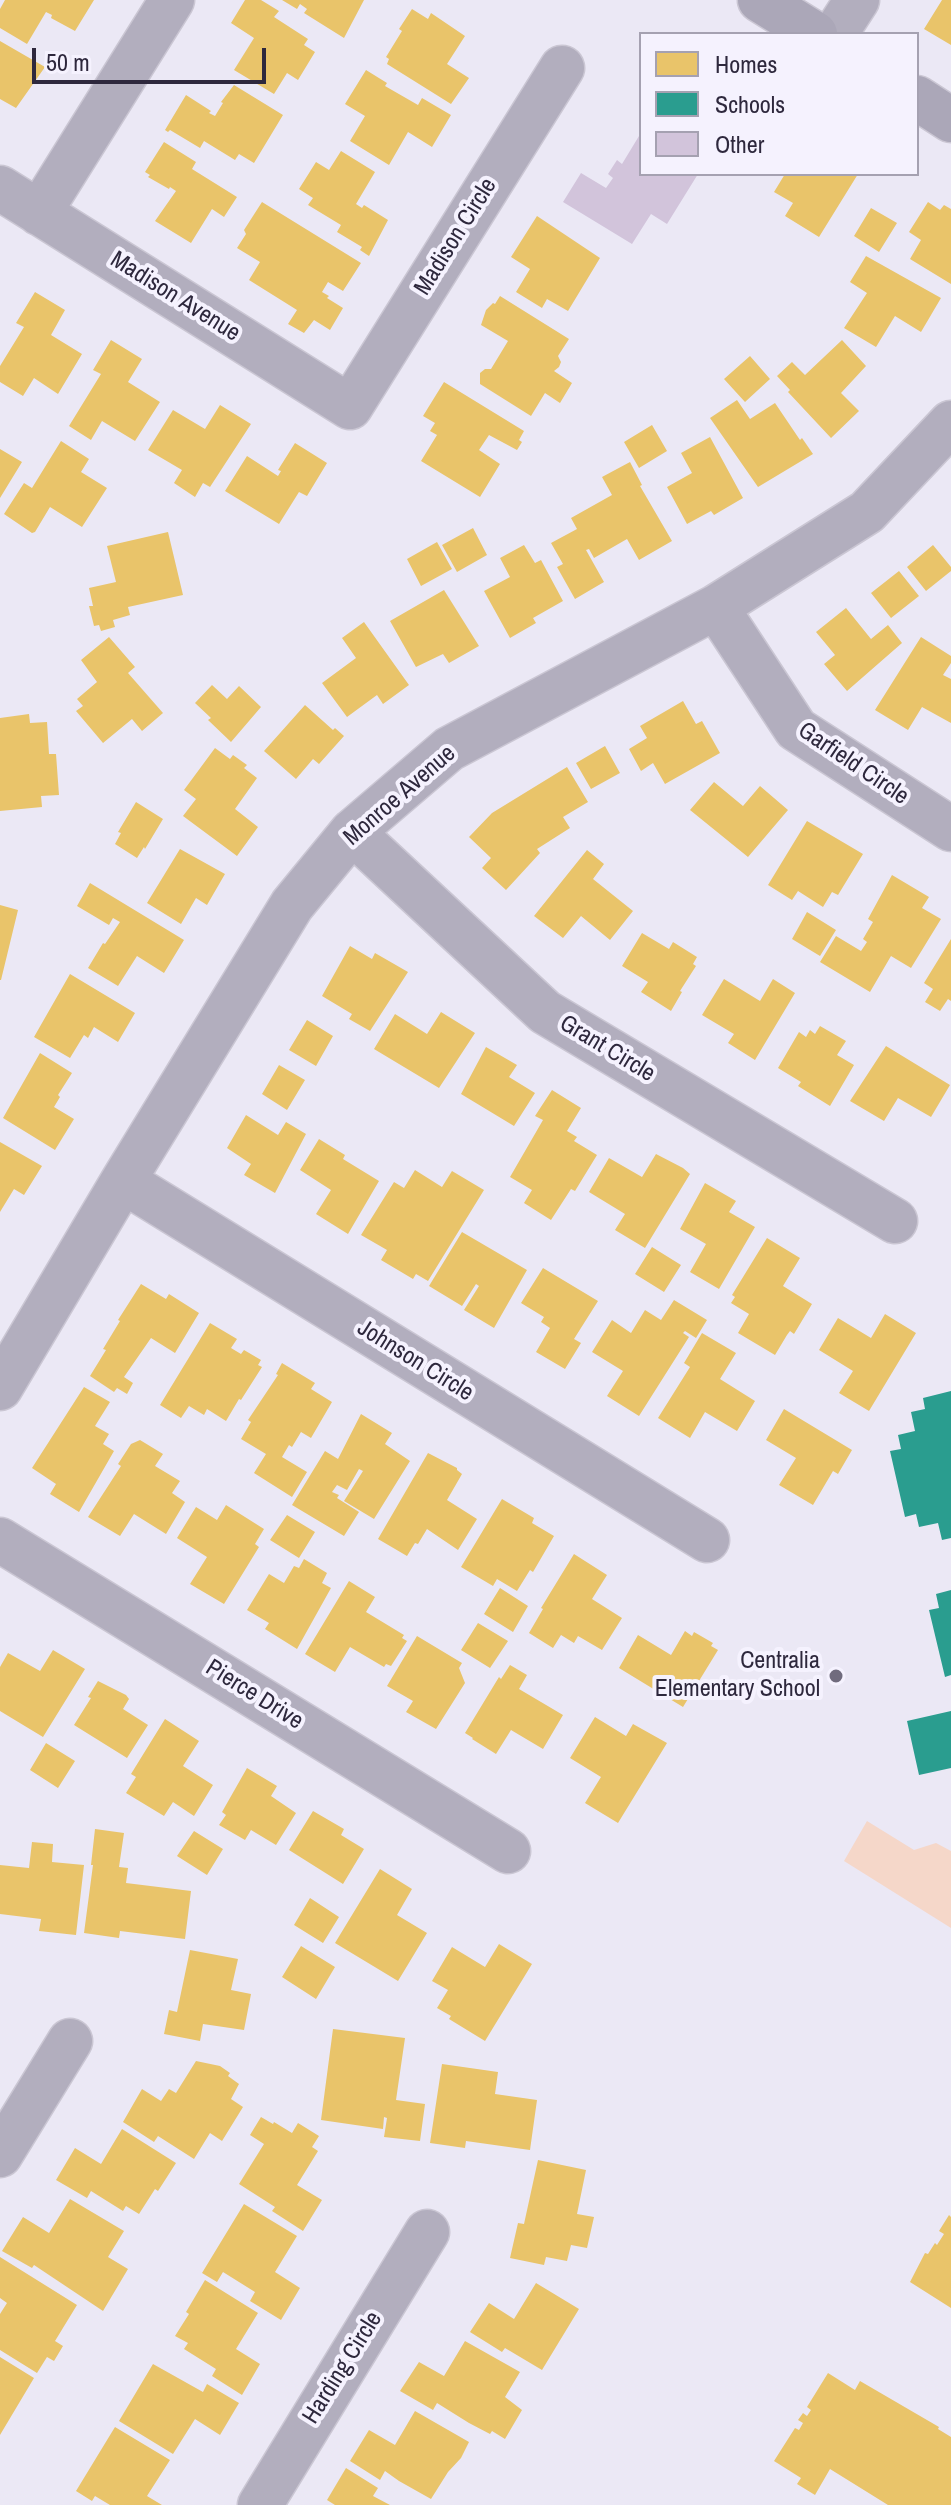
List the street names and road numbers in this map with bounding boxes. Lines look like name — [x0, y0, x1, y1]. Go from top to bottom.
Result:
street label: Madison Circle — [409, 173, 503, 301]
street label: Madison Avenue — [105, 246, 245, 348]
street label: Garfield Circle — [792, 717, 914, 811]
street label: Monroe Avenue — [338, 740, 462, 852]
street label: Grant Circle — [554, 1009, 660, 1089]
street label: Johnson Circle — [352, 1314, 478, 1408]
street label: Pierce Drive — [200, 1654, 308, 1736]
street label: Harding Circle — [297, 2307, 389, 2429]

